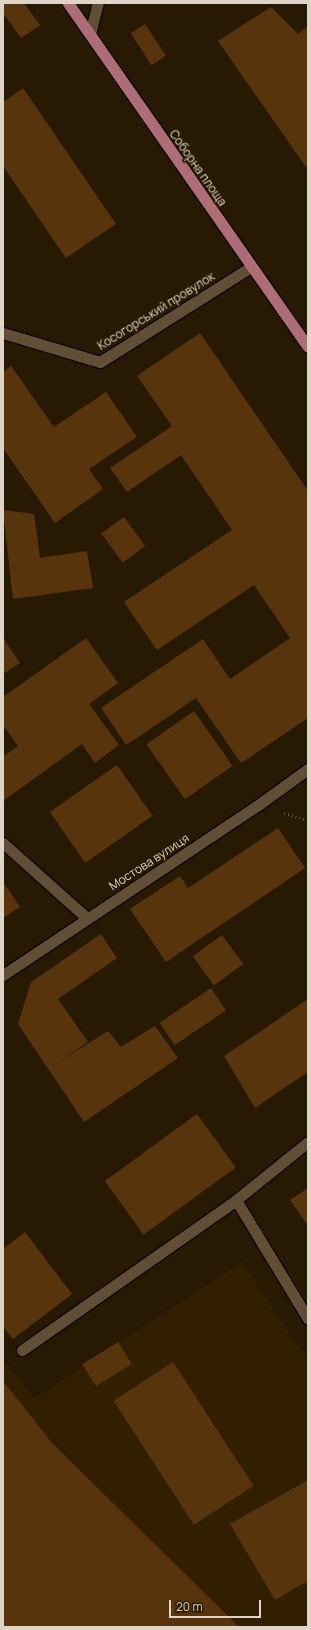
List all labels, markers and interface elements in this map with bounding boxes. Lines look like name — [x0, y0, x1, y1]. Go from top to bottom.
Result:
street label: Соборна площа — [166, 127, 230, 209]
street label: Косогорський провулок — [95, 269, 217, 353]
street label: Мостова вулиця — [106, 831, 192, 893]
scale bar — [171, 1592, 263, 1618]
text: 20 m — [176, 1598, 203, 1615]

